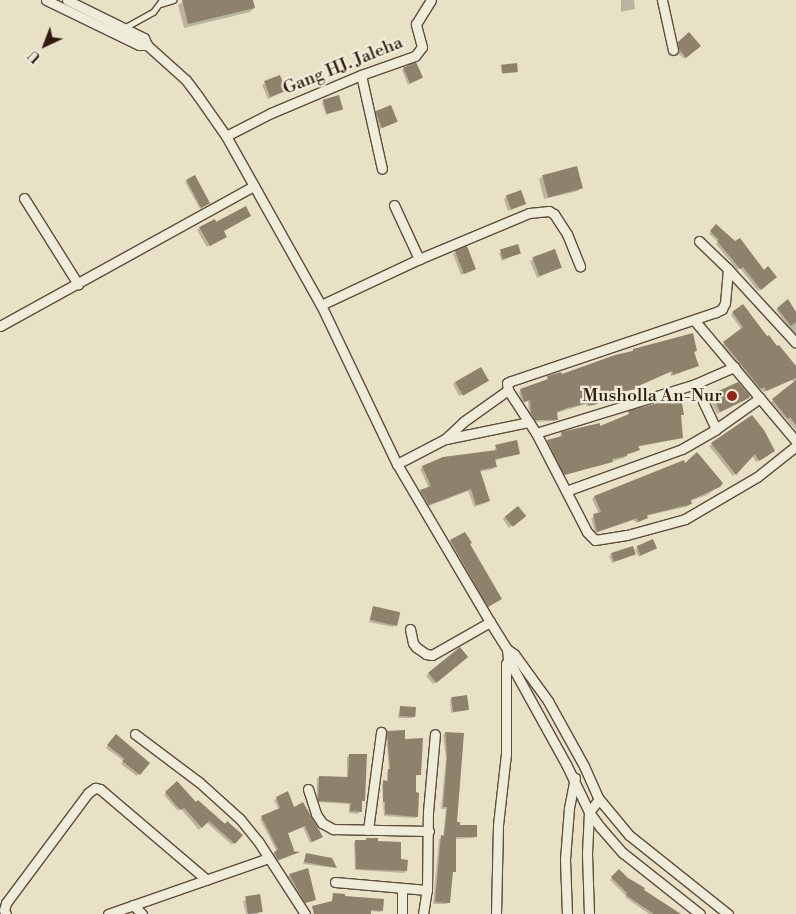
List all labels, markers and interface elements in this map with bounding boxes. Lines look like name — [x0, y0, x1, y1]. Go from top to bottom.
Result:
north arrow — [20, 20, 70, 70]
street label: Gang HJ. Jaleha — [280, 32, 406, 100]
text: U — [25, 46, 45, 66]
place label: Musholla An-Nur — [582, 385, 722, 407]
marker: Musholla An-Nur — [726, 390, 738, 402]

